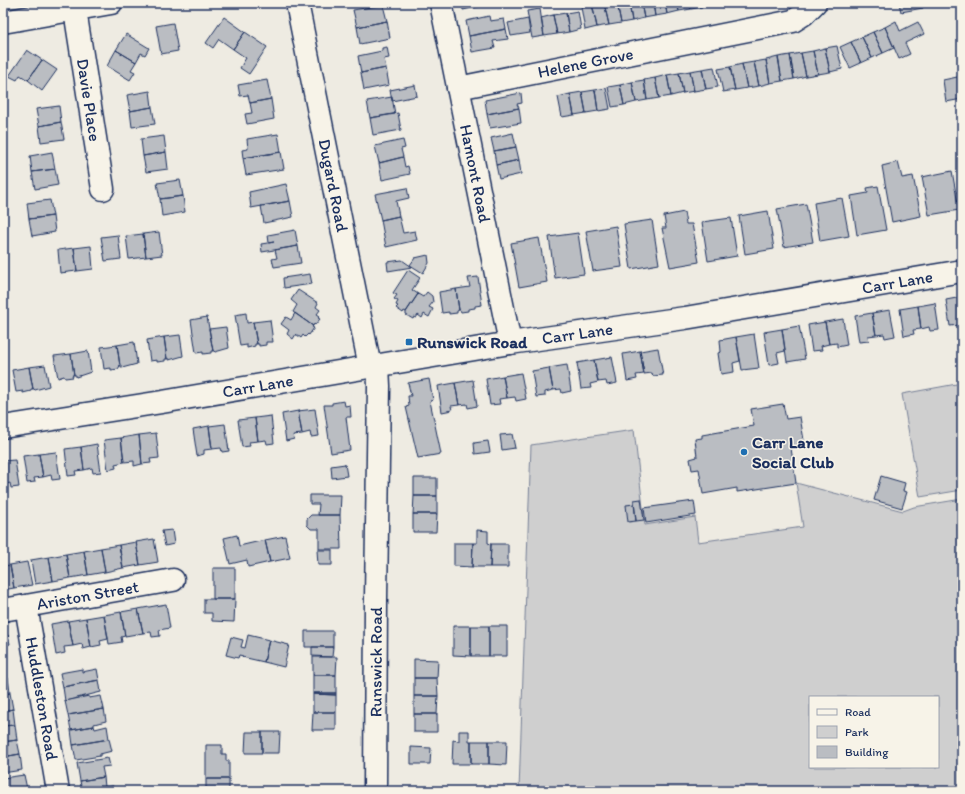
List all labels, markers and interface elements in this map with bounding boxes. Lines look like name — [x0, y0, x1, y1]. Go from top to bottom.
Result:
street label: Helene Grove — [536, 43, 635, 82]
street label: Davie Place — [73, 57, 105, 143]
street label: Hamont Road — [456, 123, 495, 225]
street label: Dugard Road — [314, 137, 353, 234]
street label: Carr Lane — [860, 266, 934, 298]
street label: Carr Lane — [541, 318, 614, 348]
place label: Runswick Road — [417, 332, 528, 352]
marker: Runswick Road — [404, 337, 414, 347]
street label: Carr Lane — [221, 370, 295, 402]
place label: Carr Lane Social Club — [752, 432, 834, 472]
marker: Carr Lane Social Club — [739, 447, 749, 457]
street label: Ariston Street — [35, 576, 140, 614]
street label: Runswick Road — [365, 606, 386, 717]
street label: Huddleston Road — [21, 635, 63, 763]
legend — [809, 696, 939, 768]
text: Road — [845, 705, 871, 719]
text: Park — [845, 725, 869, 739]
text: Building — [845, 745, 889, 759]

